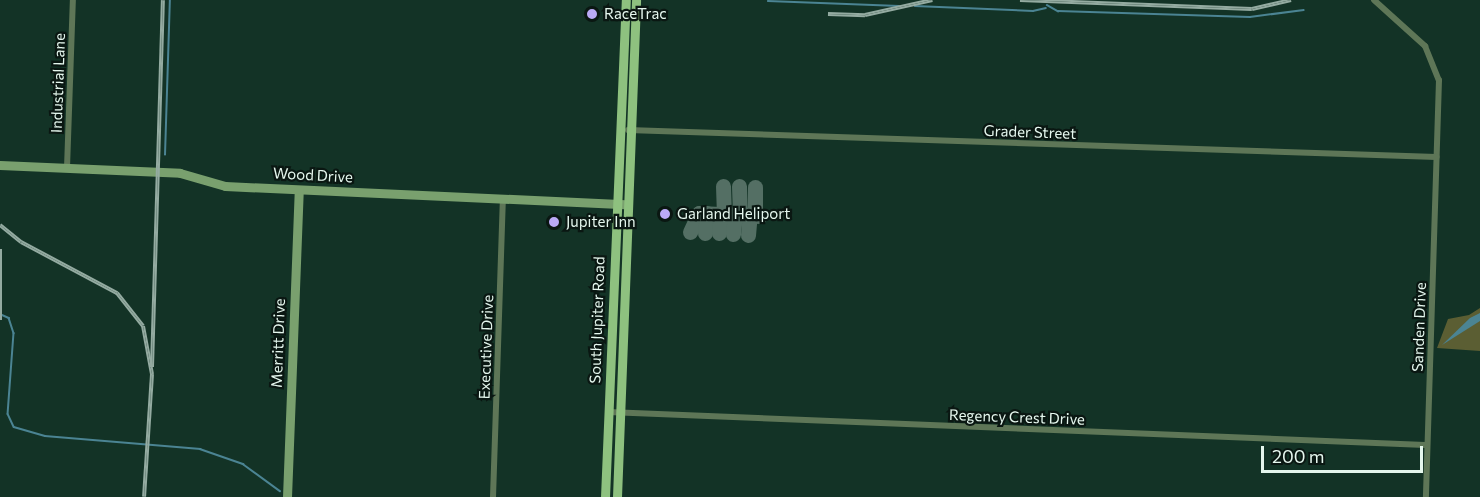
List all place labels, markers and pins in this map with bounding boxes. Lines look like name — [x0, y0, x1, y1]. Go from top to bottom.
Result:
place label: RaceTrac — [604, 5, 667, 23]
marker: RaceTrac — [585, 7, 599, 21]
place label: Garland Heliport — [677, 205, 790, 223]
marker: Garland Heliport — [658, 207, 672, 221]
place label: Jupiter Inn — [566, 213, 636, 231]
marker: Jupiter Inn — [547, 215, 561, 229]

